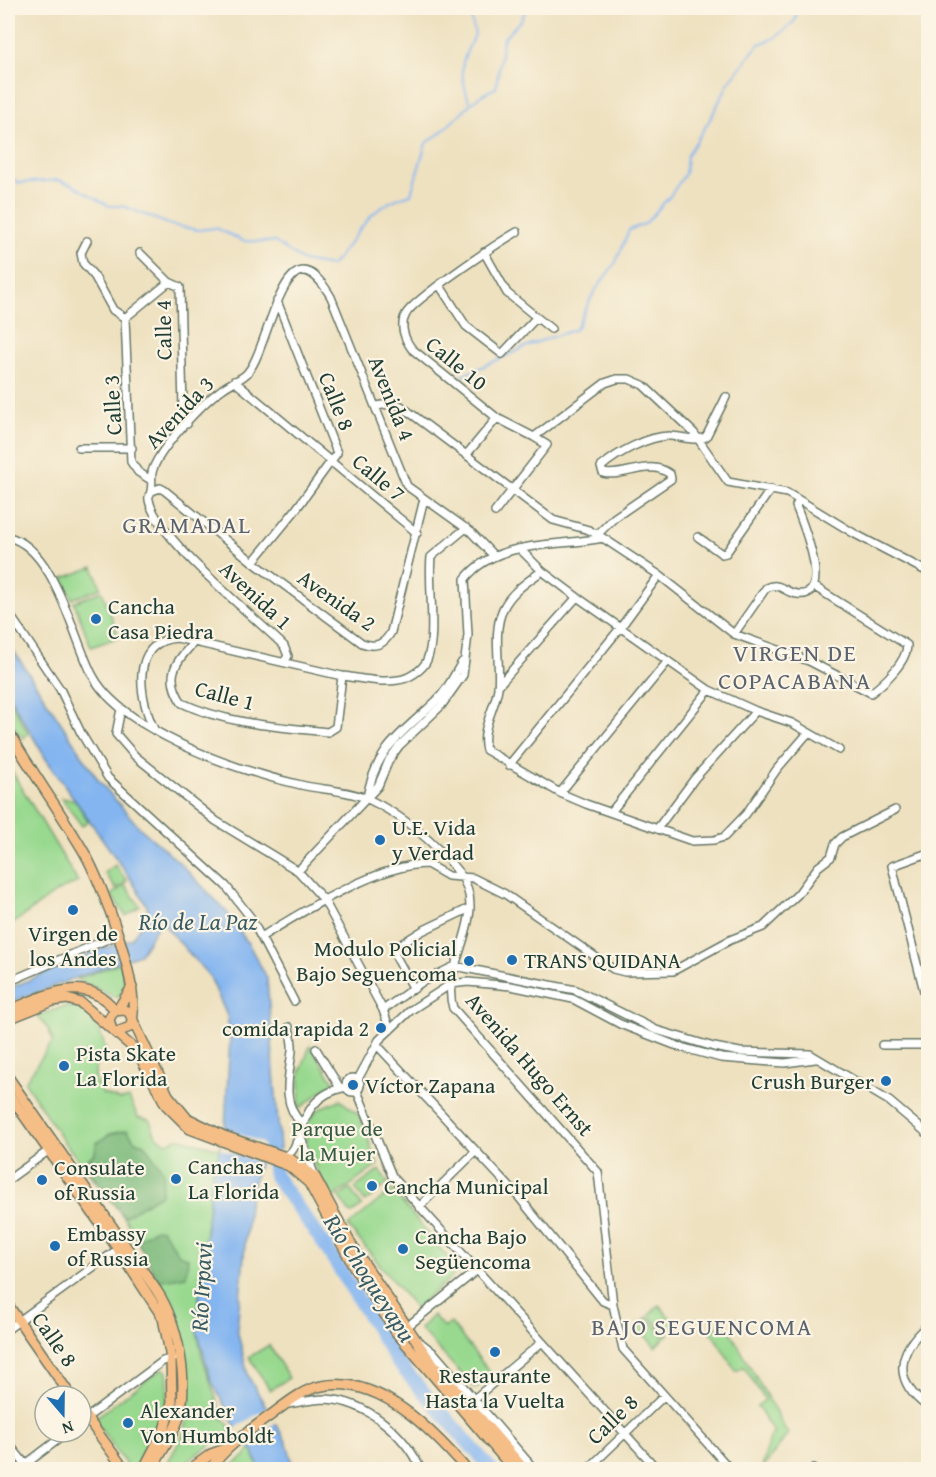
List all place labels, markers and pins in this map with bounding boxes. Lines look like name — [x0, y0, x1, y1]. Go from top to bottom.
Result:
place label: Cancha Casa Piedra — [108, 590, 214, 647]
marker: Cancha Casa Piedra — [89, 612, 103, 626]
place label: U.E. Vida y Verdad — [391, 811, 476, 868]
marker: U.E. Vida y Verdad — [373, 833, 387, 847]
marker: Virgen de los Andes — [66, 903, 80, 917]
place label: Virgen de los Andes — [28, 917, 118, 974]
place label: Modulo Policial Bajo Seguencoma — [296, 932, 458, 989]
place label: TRANS QUIDANA — [524, 944, 681, 976]
marker: TRANS QUIDANA — [505, 953, 519, 967]
marker: Modulo Policial Bajo Seguencoma — [462, 954, 476, 968]
place label: comida rapida 2 — [222, 1012, 369, 1044]
marker: comida rapida 2 — [374, 1021, 388, 1035]
place label: Pista Skate La Florida — [76, 1037, 176, 1094]
marker: Pista Skate La Florida — [57, 1059, 71, 1073]
place label: Crush Burger — [751, 1065, 874, 1097]
place label: Víctor Zapana — [365, 1069, 496, 1101]
marker: Crush Burger — [879, 1074, 893, 1088]
marker: Víctor Zapana — [346, 1078, 360, 1092]
place label: Canchas La Florida — [188, 1150, 280, 1207]
place label: Consulate of Russia — [54, 1151, 145, 1208]
place label: Cancha Municipal — [384, 1170, 549, 1202]
marker: Canchas La Florida — [169, 1172, 183, 1186]
marker: Consulate of Russia — [35, 1173, 49, 1187]
marker: Cancha Municipal — [365, 1179, 379, 1193]
place label: Embassy of Russia — [67, 1217, 149, 1274]
place label: Cancha Bajo Següencoma — [415, 1220, 532, 1277]
marker: Embassy of Russia — [48, 1239, 62, 1253]
marker: Cancha Bajo Següencoma — [396, 1242, 410, 1256]
marker: Restaurante Hasta la Vuelta — [488, 1345, 502, 1359]
place label: Restaurante Hasta la Vuelta — [425, 1359, 565, 1416]
place label: Alexander Von Humboldt — [140, 1394, 275, 1451]
marker: Alexander Von Humboldt — [121, 1416, 135, 1430]

